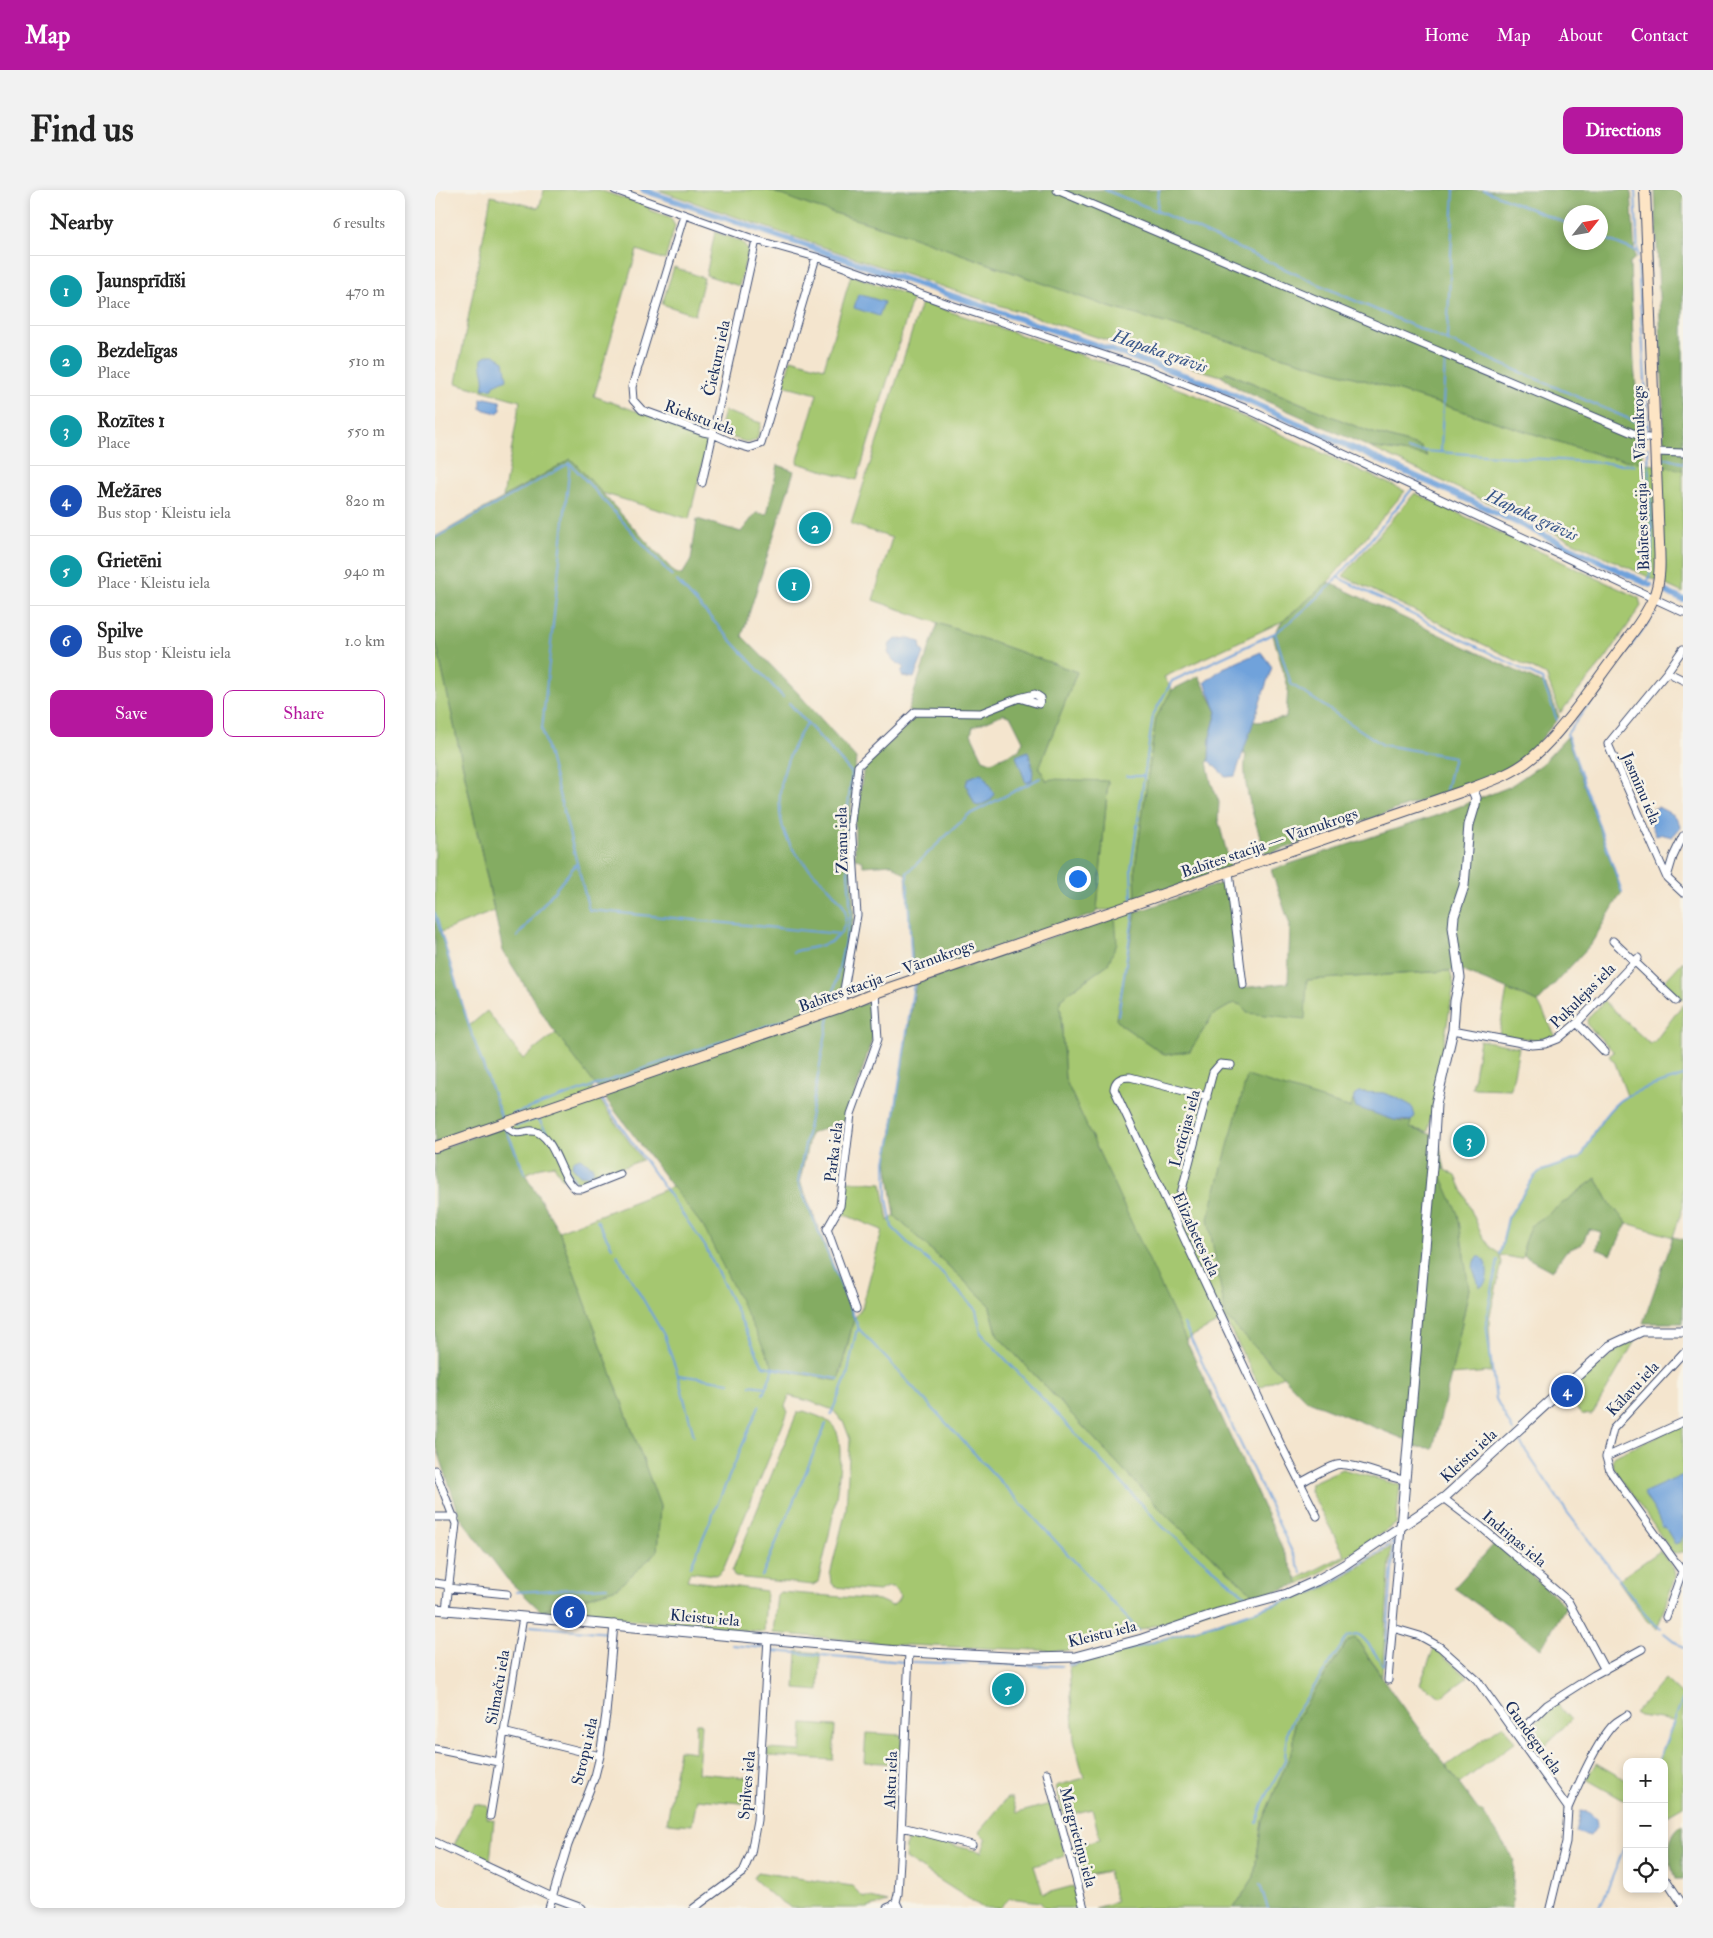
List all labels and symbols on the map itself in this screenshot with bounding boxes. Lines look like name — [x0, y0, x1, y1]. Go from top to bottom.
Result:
north arrow — [1563, 205, 1608, 250]
street label: Čiekuru iela — [698, 318, 735, 398]
water label: Hapaka grāvis — [1108, 324, 1212, 379]
street label: Babītes stacija — Vārnukrogs — [1628, 385, 1654, 571]
street label: Riekstu iela — [662, 396, 738, 440]
water label: Hapaka grāvis — [1481, 484, 1583, 547]
pin: 2 — [799, 509, 831, 547]
pin: 1 — [778, 566, 810, 604]
street label: Jasmīnu iela — [1616, 748, 1665, 828]
street label: Babītes stacija — Vārnukrogs — [1178, 803, 1360, 883]
street label: Zvanu iela — [831, 806, 853, 873]
your location — [1065, 866, 1091, 892]
street label: Babītes stacija — Vārnukrogs — [796, 935, 977, 1017]
street label: Puķulejas iela — [1546, 958, 1620, 1033]
street label: Letīcijas iela — [1165, 1087, 1205, 1169]
street label: Parka iela — [820, 1120, 848, 1183]
pin: 3 — [1453, 1122, 1485, 1160]
street label: Elizabetes iela — [1168, 1189, 1225, 1280]
street label: Kālavu iela — [1602, 1357, 1664, 1420]
pin: 4 — [1551, 1372, 1583, 1410]
street label: Kleistu iela — [1436, 1424, 1501, 1487]
street label: Indriņas iela — [1478, 1506, 1551, 1572]
pin: 6 — [553, 1593, 585, 1631]
street label: Kleistu iela — [669, 1605, 741, 1631]
street label: Kleistu iela — [1066, 1616, 1139, 1652]
street label: Silmaču iela — [482, 1648, 514, 1726]
pin: 5 — [992, 1670, 1024, 1708]
street label: Gundegu iela — [1500, 1697, 1567, 1778]
street label: Stropu iela — [567, 1715, 604, 1787]
street label: Spilves iela — [734, 1749, 761, 1820]
street label: Alstu iela — [880, 1750, 902, 1810]
street label: Margrietiņu iela — [1055, 1785, 1101, 1890]

